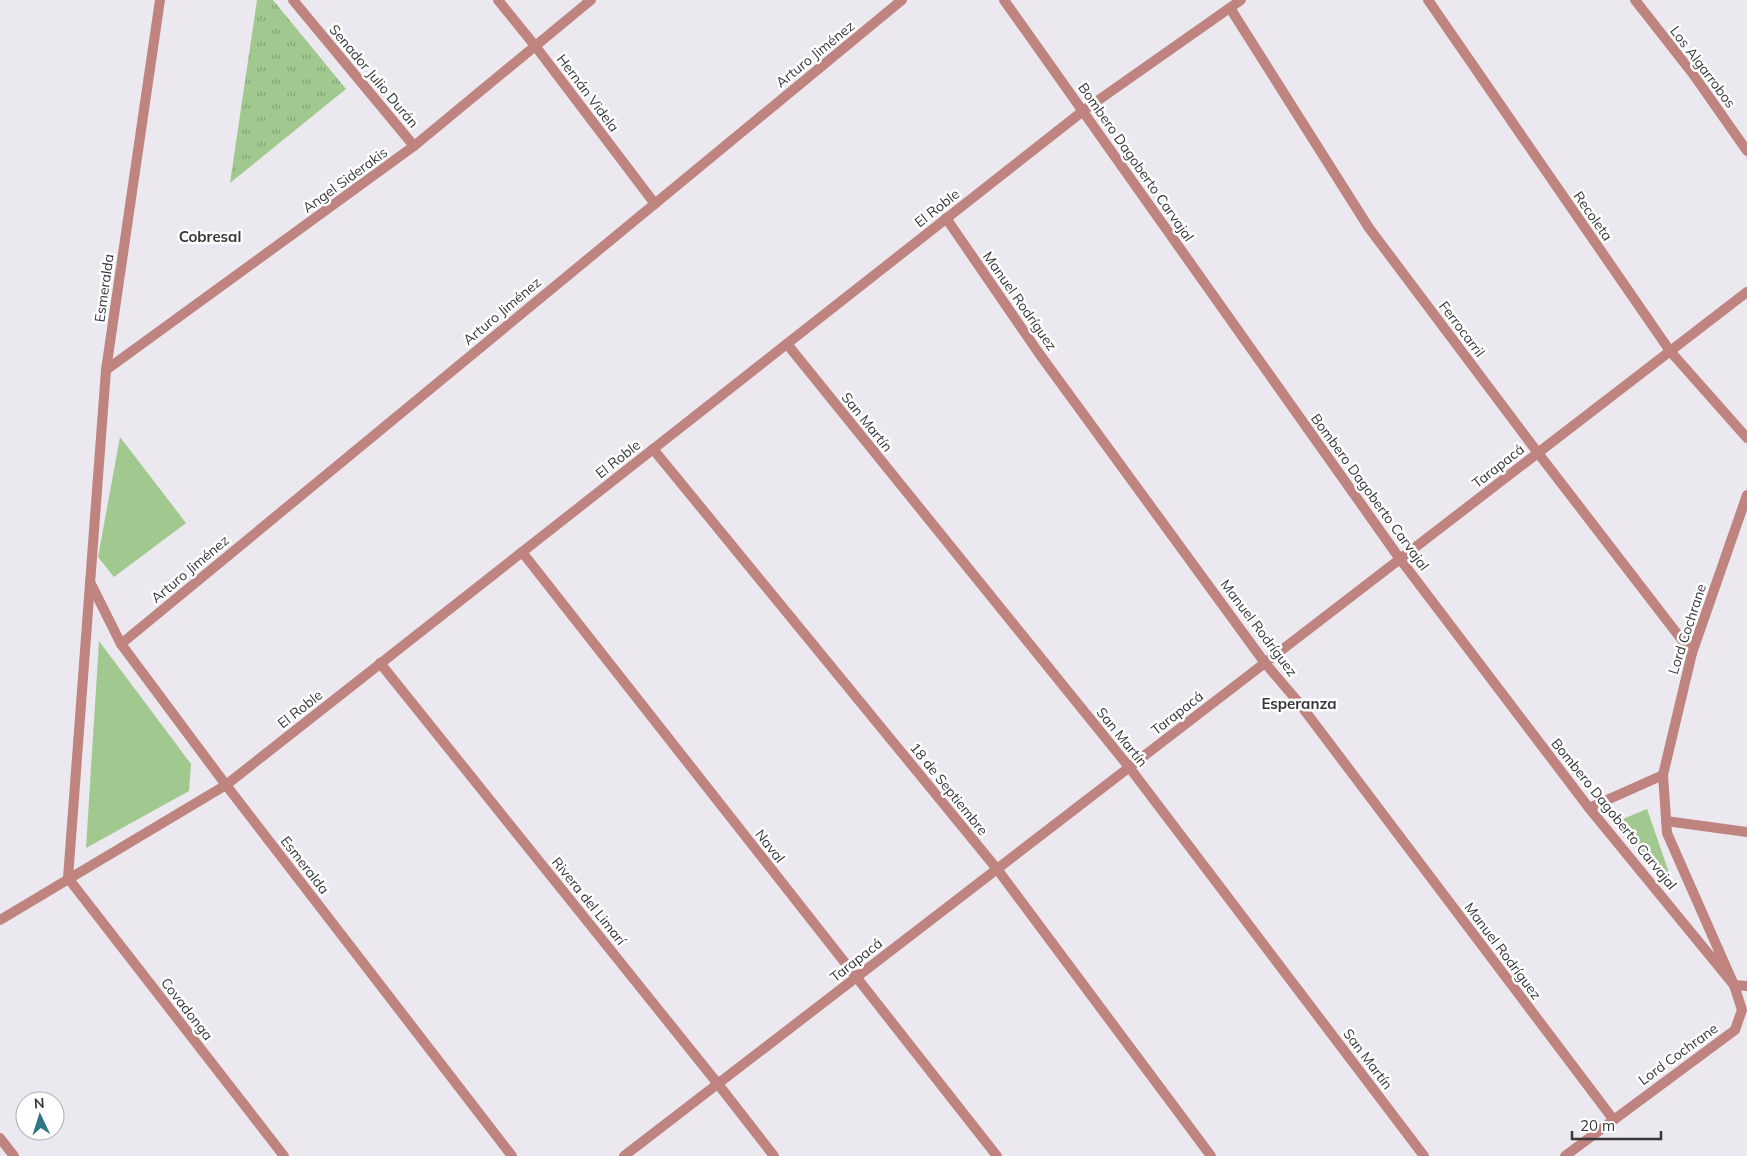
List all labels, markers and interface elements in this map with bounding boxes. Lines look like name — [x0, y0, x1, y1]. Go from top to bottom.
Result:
street label: Arturo Jiménez — [772, 17, 858, 91]
street label: Senador Julio Durán — [326, 21, 422, 131]
street label: Los Algarrobos — [1666, 22, 1740, 112]
street label: Hernán Videla — [553, 51, 623, 135]
street label: Bombero Dagoberto Carvajal — [1074, 79, 1198, 245]
street label: Angel Siderakis — [299, 143, 391, 217]
street label: El Roble — [911, 185, 963, 231]
street label: Recoleta — [1570, 188, 1616, 244]
district label: Cobresal — [179, 227, 241, 246]
street label: Manuel Rodríguez — [979, 248, 1061, 354]
street label: Esmeralda — [90, 253, 118, 323]
street label: Arturo Jiménez — [459, 273, 545, 349]
street label: Ferrocarril — [1435, 297, 1489, 361]
street label: San Martín — [838, 389, 896, 455]
street label: Bombero Dagoberto Carvajal — [1307, 410, 1433, 574]
street label: El Roble — [592, 436, 644, 482]
street label: Tarapacá — [1468, 440, 1528, 492]
street label: Arturo Jiménez — [147, 531, 233, 607]
street label: Manuel Rodríguez — [1217, 576, 1301, 680]
street label: Lord Cochrane — [1664, 581, 1710, 677]
street label: El Roble — [274, 686, 326, 732]
street label: Tarapacá — [1147, 687, 1207, 739]
district label: Esperanza — [1261, 694, 1337, 713]
street label: San Martín — [1093, 704, 1151, 770]
street label: Bombero Dagoberto Carvajal — [1547, 735, 1681, 893]
street label: 18 de Septiembre — [906, 739, 992, 839]
street label: Naval — [751, 826, 789, 866]
street label: Esmeralda — [277, 832, 333, 898]
street label: Rivera del Limarí — [548, 853, 630, 949]
street label: Manuel Rodríguez — [1461, 899, 1545, 1003]
street label: Tarapacá — [826, 934, 886, 986]
street label: Covadonga — [157, 974, 217, 1044]
street label: Lord Cochrane — [1635, 1019, 1721, 1089]
street label: San Martín — [1339, 1025, 1397, 1093]
north arrow — [15, 1091, 65, 1141]
text: N — [33, 1094, 45, 1112]
scale bar — [1572, 1108, 1661, 1140]
text: 20 m — [1580, 1116, 1615, 1135]

